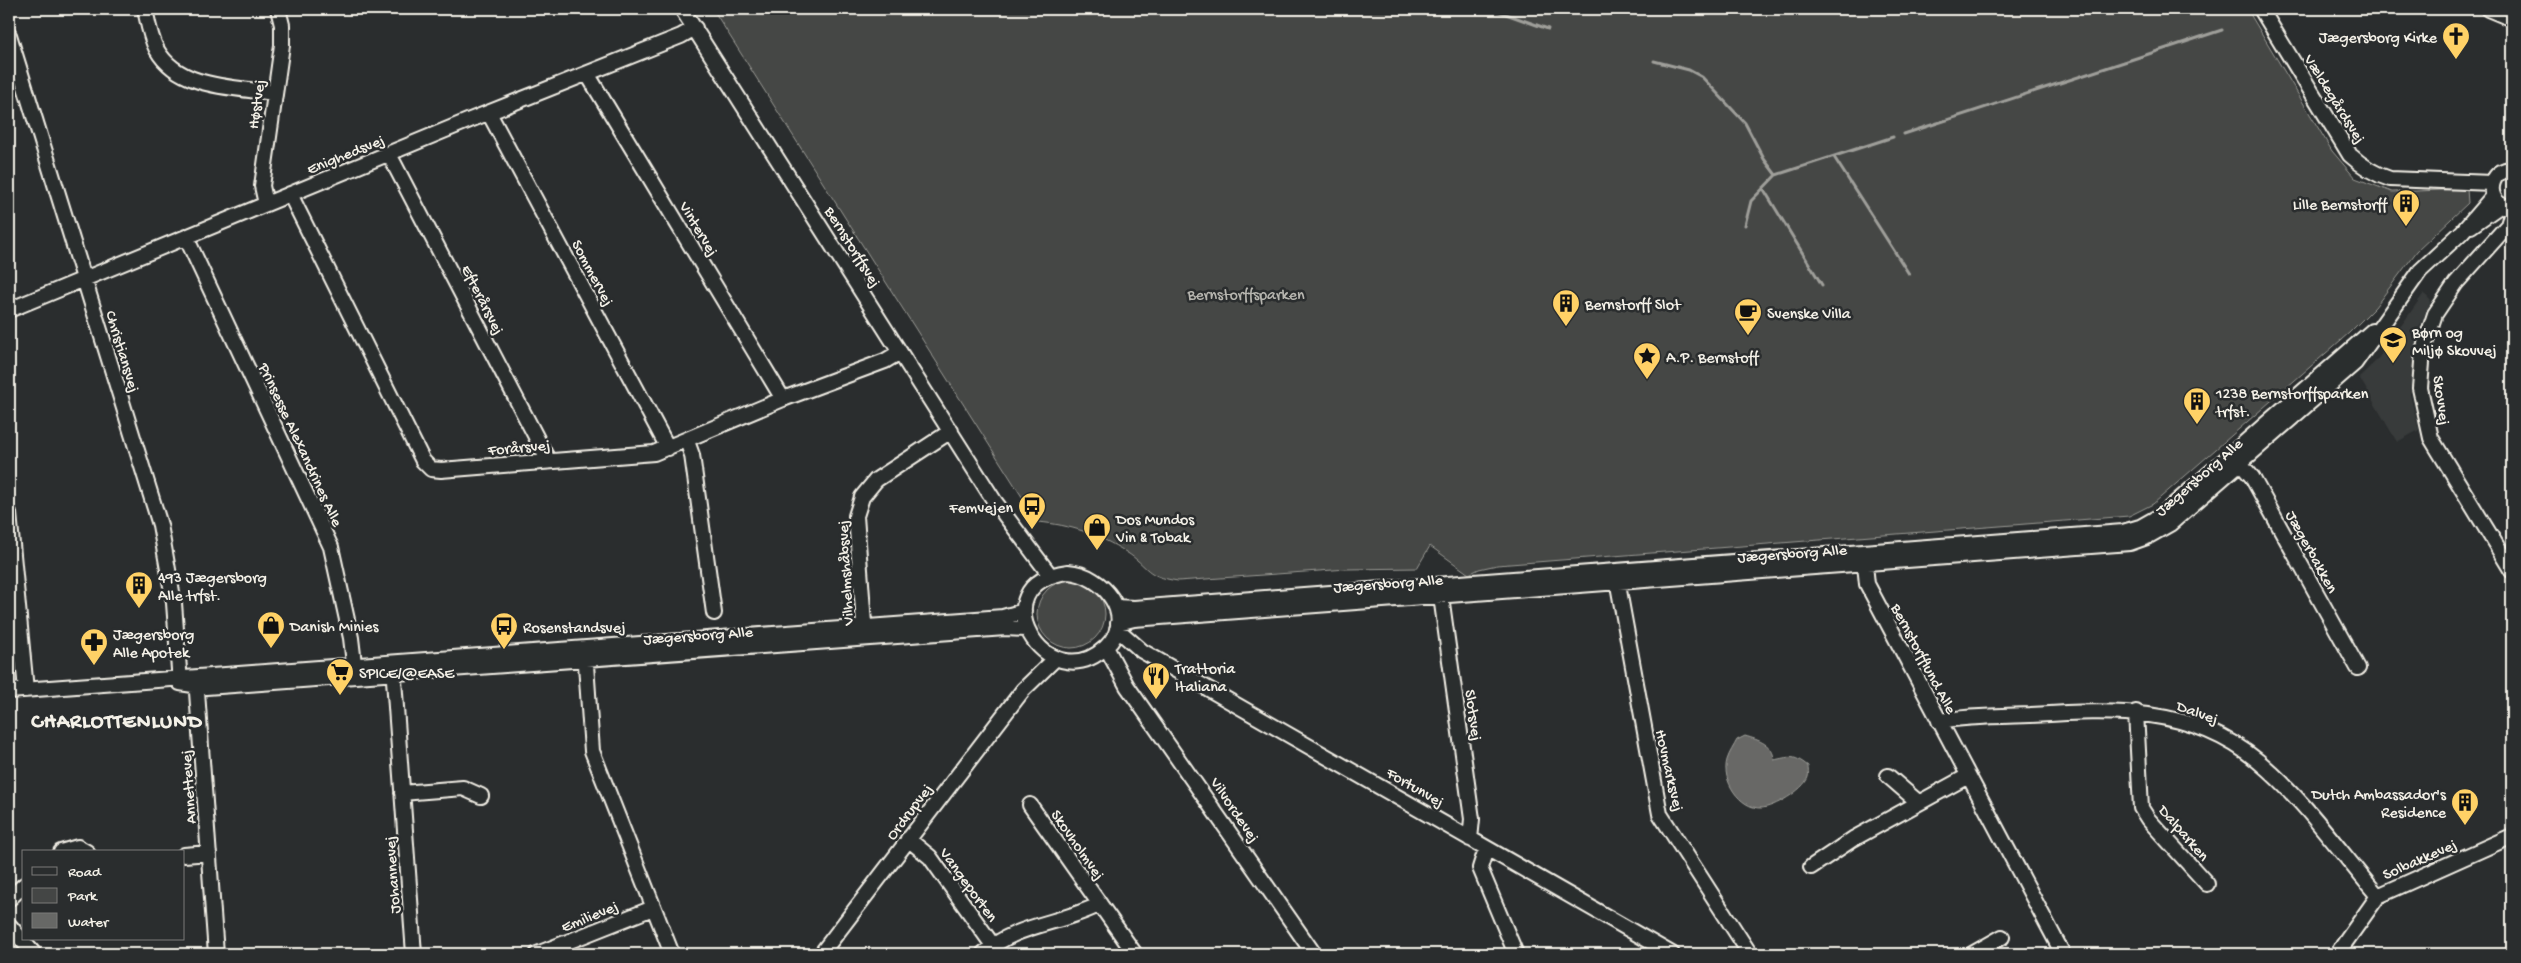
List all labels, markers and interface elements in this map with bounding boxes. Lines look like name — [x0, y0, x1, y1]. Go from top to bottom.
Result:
church icon: Jægersborg Kirke — [2441, 21, 2471, 60]
place label: Jægersborg Kirke — [2319, 30, 2438, 49]
street label: Vældegårdsvej — [2298, 51, 2368, 148]
street label: Høstvej — [246, 78, 271, 130]
street label: Enighedsvej — [305, 132, 388, 180]
building icon: Lille Bernstorff — [2391, 188, 2421, 227]
place label: Lille Bernstorff — [2293, 197, 2388, 216]
street label: Vintervej — [673, 198, 721, 261]
street label: Bernstorffsvej — [818, 203, 883, 292]
street label: Sommervej — [566, 237, 616, 310]
street label: Efterårsvej — [455, 263, 507, 339]
park label: Bernstorffsparken — [1186, 287, 1305, 306]
building icon: Bernstorff Slot — [1551, 288, 1581, 327]
place label: Bernstorff Slot — [1584, 297, 1682, 316]
cafe icon: Svenske Villa — [1733, 297, 1763, 336]
place label: Svenske Villa — [1767, 306, 1852, 325]
street label: Christiansvej — [99, 309, 142, 395]
school or university icon: Børn og Miljø Skovvej — [2378, 325, 2408, 364]
place label: Børn og Miljø Skovvej — [2411, 325, 2497, 362]
place icon: A.P. Bernstoff — [1632, 341, 1662, 380]
place label: A.P. Bernstoff — [1666, 350, 1759, 369]
street label: Prinsesse Alexandrines Alle — [252, 360, 345, 531]
street label: Skovvej — [2427, 374, 2452, 427]
building icon: 1238 Bernstorffsparken trfst. — [2182, 386, 2212, 425]
place label: 1238 Bernstorffsparken trfst. — [2215, 386, 2369, 423]
street label: Jægersborg Alle — [2153, 435, 2249, 522]
street label: Forårsvej — [486, 437, 551, 462]
bus stop icon: Femvejen — [1017, 491, 1047, 530]
place label: Femvejen — [948, 500, 1013, 519]
street label: Jægerbakken — [2279, 508, 2341, 598]
shop icon: Dos Mundos Vin & Tobak — [1082, 512, 1112, 551]
place label: Dos Mundos Vin & Tobak — [1115, 512, 1195, 549]
street label: Vilhelmshåbsvej — [835, 520, 860, 627]
street label: Jægersborg Alle — [1737, 542, 1848, 569]
building icon: 493 Jægersborg Alle trfst. — [124, 570, 154, 609]
place label: 493 Jægersborg Alle trfst. — [158, 570, 267, 607]
street label: Jægersborg Alle — [1333, 572, 1444, 599]
street label: Bernstorfflund Alle — [1884, 600, 1959, 719]
shop icon: Danish Minies — [256, 610, 286, 649]
bus stop icon: Rosenstandsvej — [489, 611, 519, 650]
place label: Danish Minies — [289, 619, 380, 638]
place label: Rosenstandsvej — [523, 620, 626, 639]
street label: Jægersborg Alle — [643, 624, 754, 651]
pharmacy icon: Jægersborg Alle Apotek — [79, 627, 109, 666]
place label: Jægersborg Alle Apotek — [113, 627, 194, 664]
supermarket icon: SPICE/@EASE — [325, 657, 355, 696]
restaurant icon: Trattoria Italiana — [1141, 661, 1171, 700]
place label: Trattoria Italiana — [1174, 661, 1236, 698]
place label: SPICE/@EASE — [359, 666, 455, 685]
street label: Slotsvej — [1459, 689, 1485, 742]
street label: Dalvej — [2172, 698, 2220, 731]
district label: CHARLOTTENLUND — [30, 711, 203, 736]
street label: Hovmarksvej — [1649, 728, 1686, 814]
street label: Annettevej — [178, 749, 203, 824]
street label: Fortunvej — [1381, 764, 1447, 813]
street label: Vilvordevej — [1204, 774, 1262, 847]
street label: Ordrupvej — [883, 781, 938, 845]
place label: Dutch Ambassador's Residence — [2311, 787, 2447, 824]
building icon: Dutch Ambassador's Residence — [2450, 787, 2480, 826]
street label: Dalparken — [2152, 802, 2212, 867]
street label: Skovholmvej — [1045, 807, 1107, 885]
street label: Johannevej — [382, 835, 407, 914]
street label: Solbakkevej — [2380, 836, 2460, 886]
street label: Vangeporten — [933, 844, 1001, 927]
legend — [22, 850, 185, 940]
text: Road — [68, 864, 102, 882]
text: Park — [67, 888, 98, 906]
street label: Emilievej — [559, 898, 622, 938]
text: Water — [68, 914, 110, 932]

